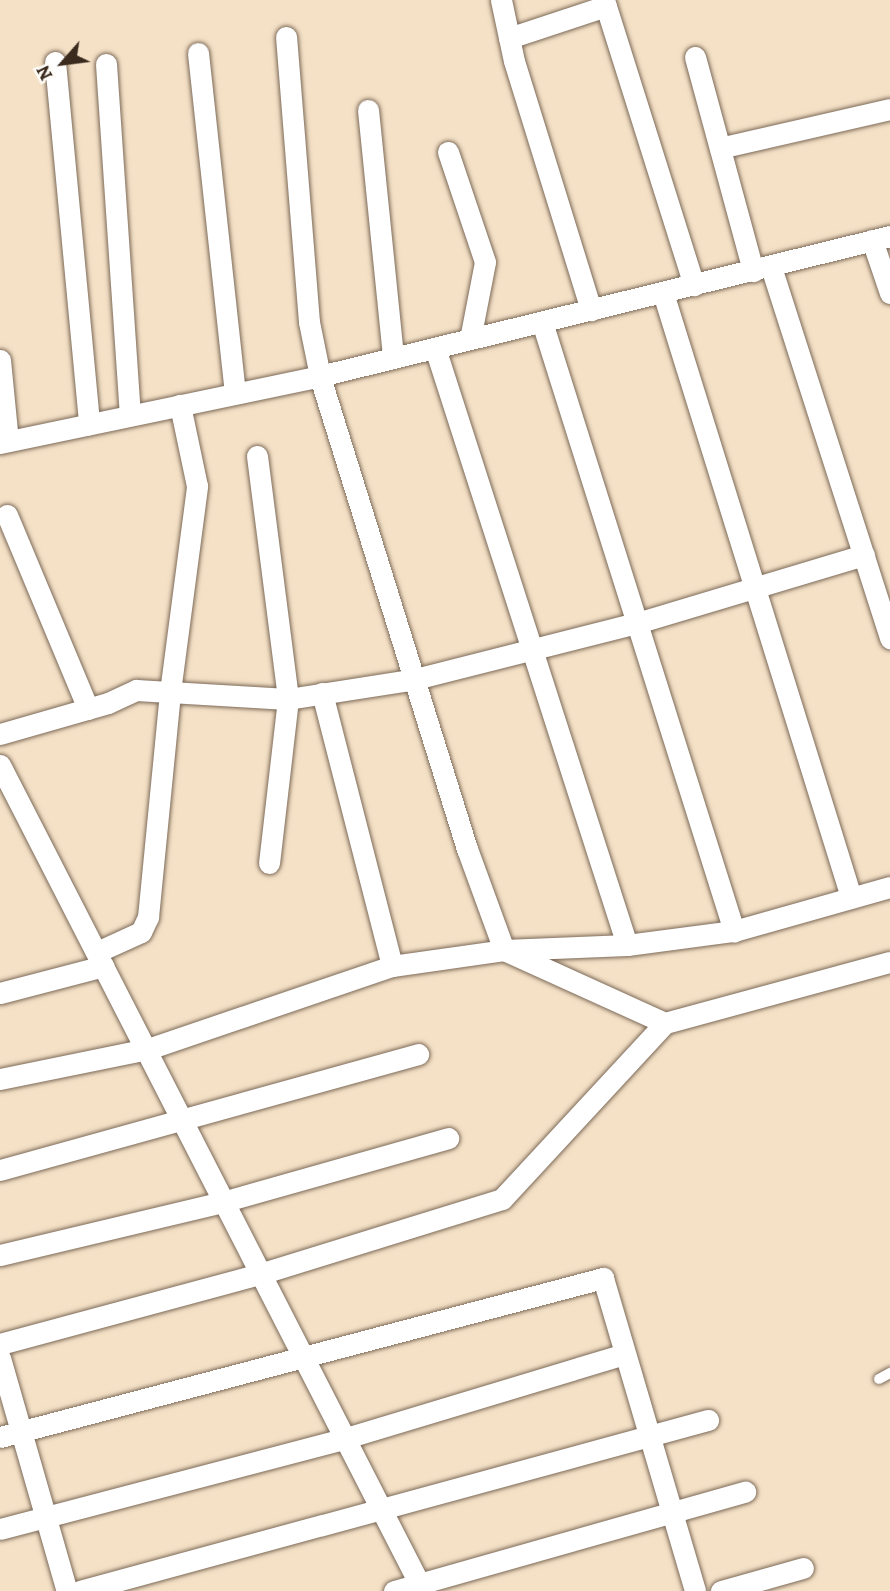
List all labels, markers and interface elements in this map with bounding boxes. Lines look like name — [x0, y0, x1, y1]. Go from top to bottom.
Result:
north arrow — [28, 28, 98, 98]
text: N — [30, 61, 59, 85]

